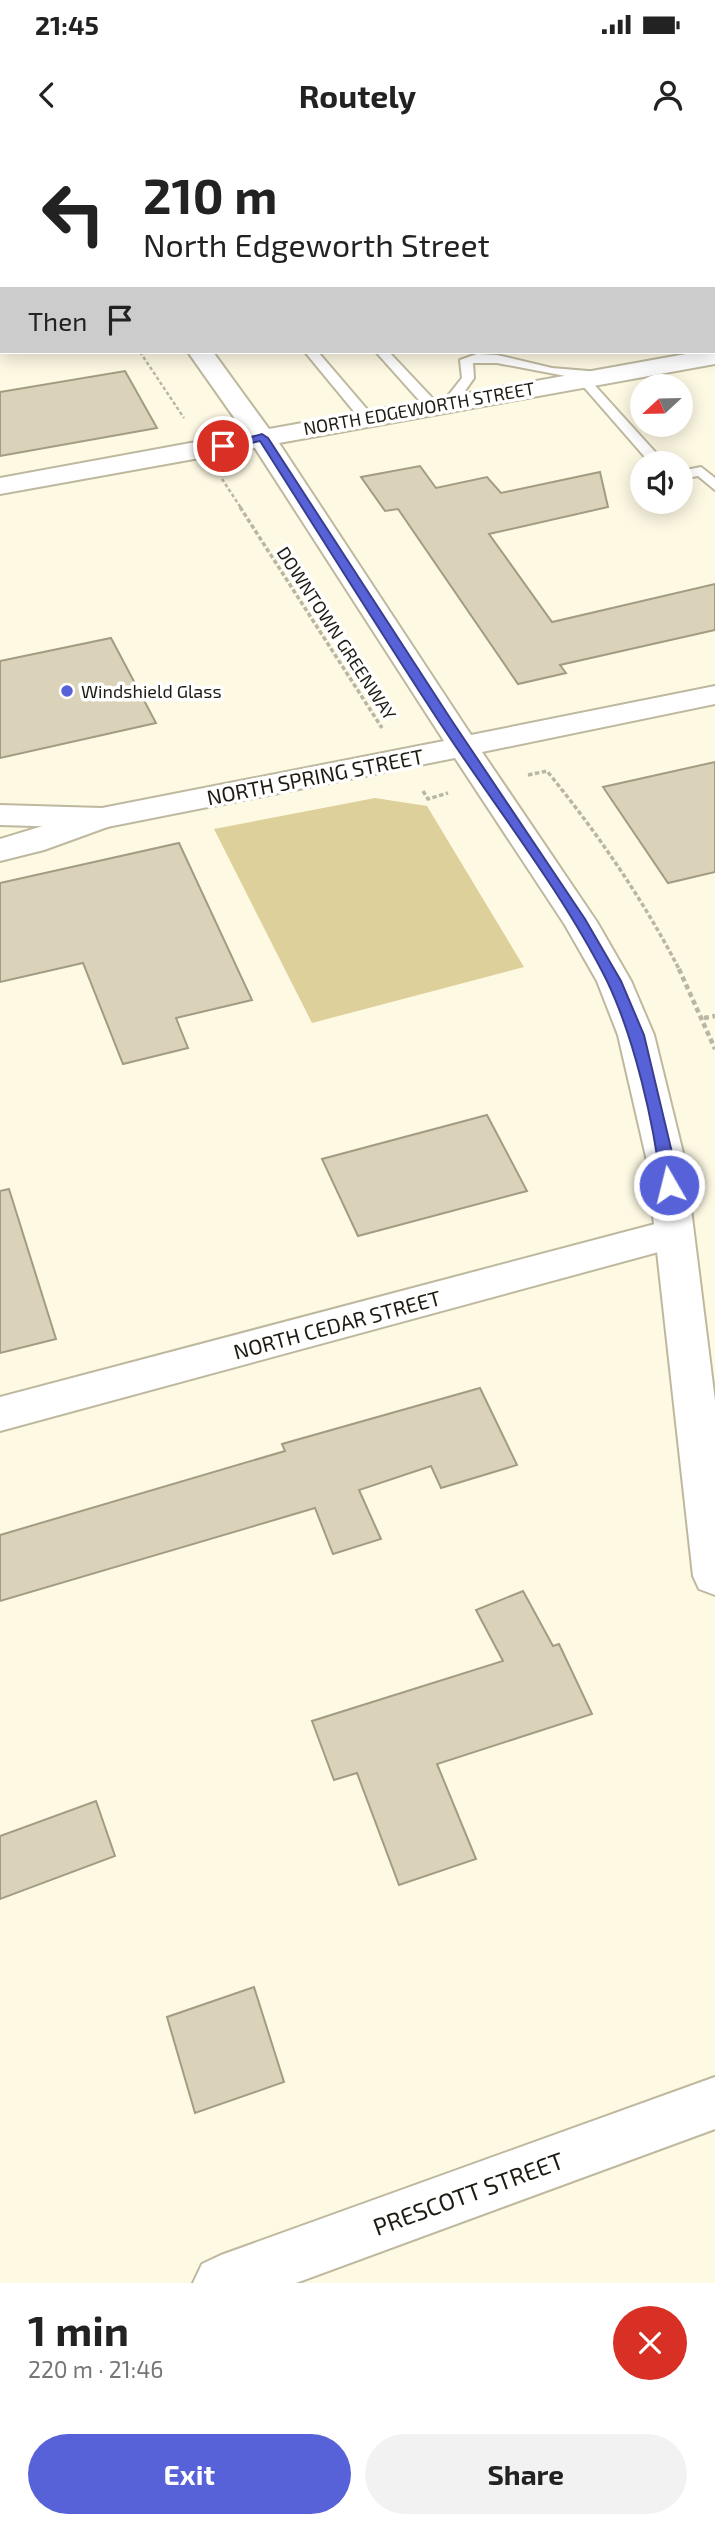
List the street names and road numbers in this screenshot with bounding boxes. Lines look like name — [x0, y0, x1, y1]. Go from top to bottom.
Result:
street label: NORTH EDGEWORTH STREET — [302, 377, 537, 439]
street label: DOWNTOWN GREENWAY — [273, 542, 402, 724]
street label: NORTH SPRING STREET — [204, 743, 426, 809]
street label: NORTH CEDAR STREET — [231, 1284, 443, 1364]
street label: PRESCOTT STREET — [369, 2145, 567, 2241]

